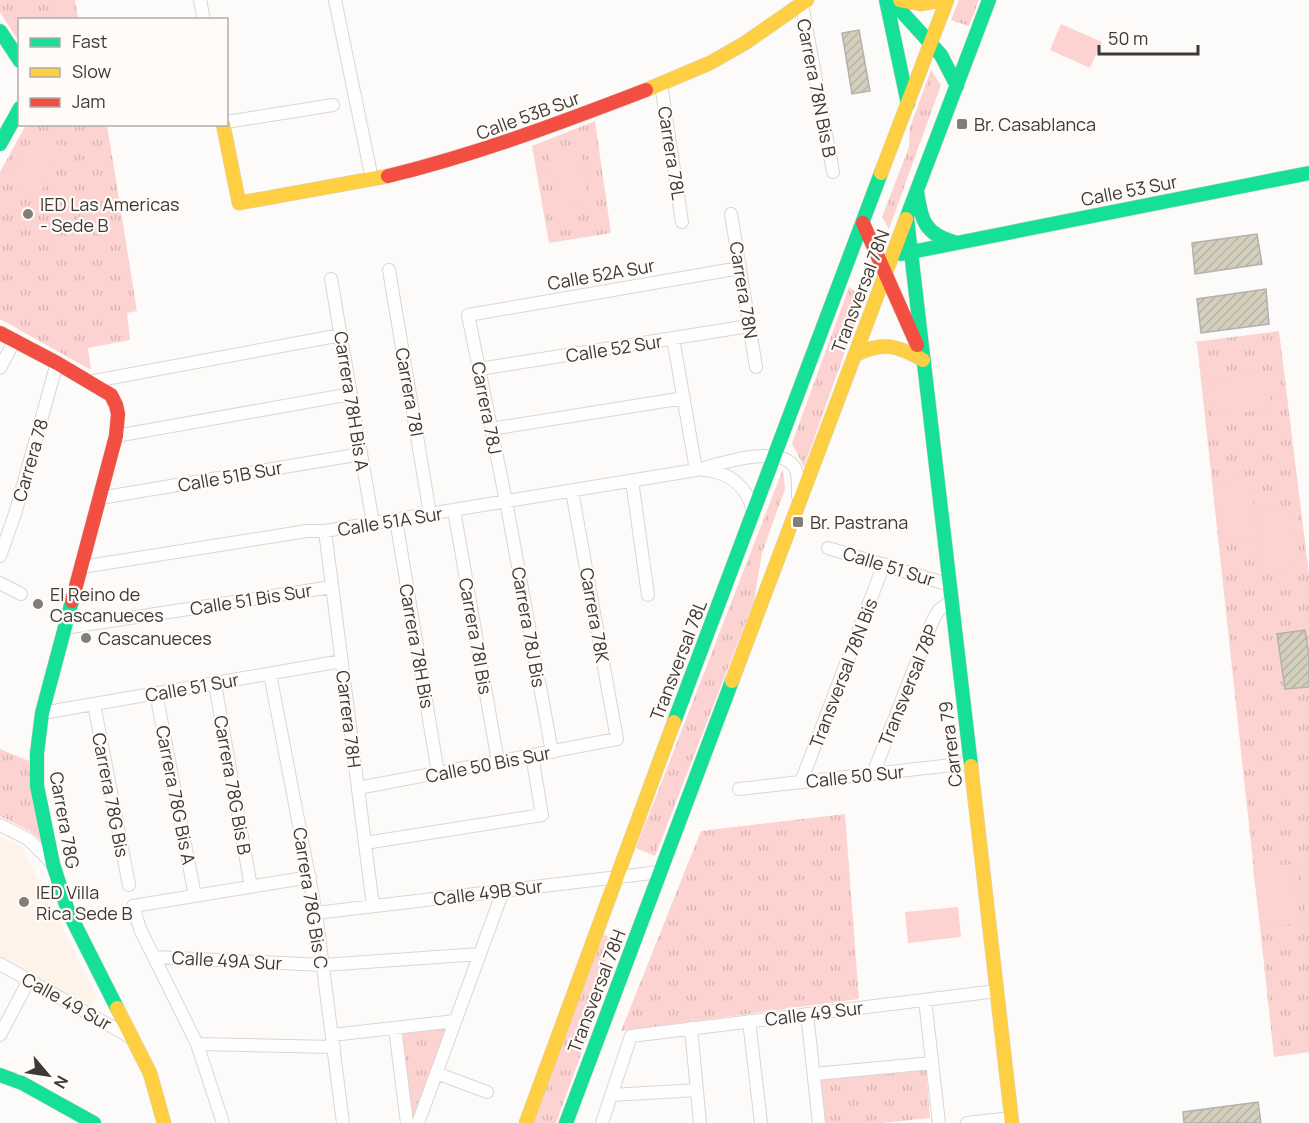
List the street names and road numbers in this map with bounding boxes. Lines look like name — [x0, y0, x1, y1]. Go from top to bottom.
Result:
street label: Carrera 78N Bis B — [792, 17, 842, 159]
street label: Calle 53B Sur — [473, 85, 584, 145]
street label: Carrera 78L — [653, 104, 691, 202]
street label: Calle 53 Sur — [1079, 169, 1180, 211]
street label: Transversal 78N — [825, 226, 895, 356]
street label: Carrera 78N — [725, 240, 763, 340]
street label: Calle 52A Sur — [545, 253, 657, 295]
street label: Calle 52 Sur — [564, 328, 664, 367]
street label: Carrera 78H Bis A — [329, 329, 375, 473]
street label: Carrera 78I — [390, 346, 430, 438]
street label: Carrera 78J — [466, 360, 508, 456]
street label: Carrera 78 — [7, 416, 53, 504]
street label: Calle 51B Sur — [176, 455, 285, 497]
street label: Calle 51A Sur — [336, 501, 445, 541]
street label: Calle 51 Sur — [840, 541, 938, 591]
street label: Carrera 78J Bis — [507, 565, 551, 689]
street label: Carrera 78K — [575, 566, 615, 665]
street label: Carrera 78I Bis — [454, 576, 498, 696]
street label: Calle 51 Bis Sur — [188, 577, 314, 620]
street label: Carrera 78H Bis — [394, 582, 440, 710]
street label: Transversal 78N Bis — [803, 595, 883, 751]
street label: Transversal 78L — [644, 596, 712, 724]
street label: Transversal 78P — [873, 621, 943, 749]
street label: Calle 51 Sur — [143, 667, 241, 707]
street label: Carrera 78H — [331, 669, 367, 769]
street label: Carrera 79 — [933, 700, 967, 788]
street label: Carrera 78G Bis B — [209, 713, 257, 857]
street label: Carrera 78G Bis A — [151, 723, 201, 867]
street label: Carrera 78G Bis — [87, 731, 135, 859]
street label: Calle 50 Bis Sur — [423, 740, 553, 788]
street label: Calle 50 Sur — [805, 759, 906, 793]
street label: Carrera 78G — [45, 770, 85, 871]
street label: Carrera 78G Bis C — [288, 826, 334, 971]
street label: Calle 49B Sur — [432, 873, 545, 911]
street label: Transversal 78H — [561, 926, 631, 1056]
street label: Calle 49A Sur — [171, 945, 283, 975]
street label: Calle 49 Sur — [18, 967, 117, 1036]
street label: Calle 49 Sur — [763, 995, 865, 1031]

